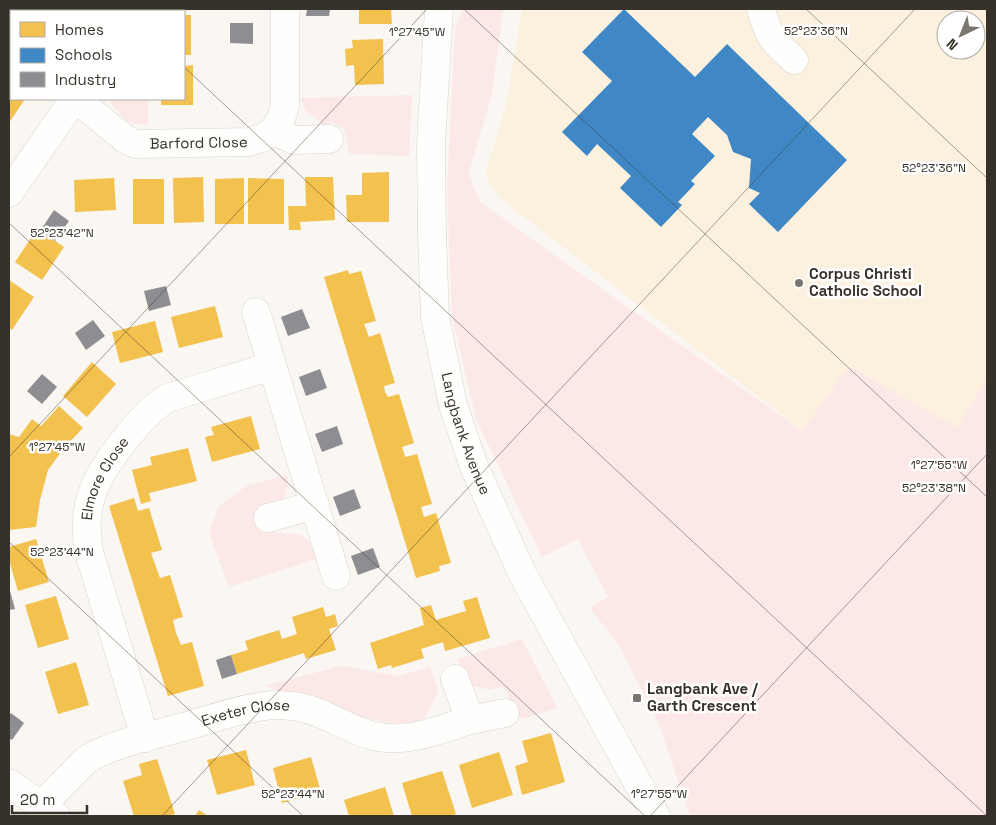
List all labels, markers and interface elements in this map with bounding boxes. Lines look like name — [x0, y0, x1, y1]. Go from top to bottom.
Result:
legend — [10, 10, 185, 100]
north arrow — [936, 10, 986, 60]
text: Homes — [55, 20, 104, 39]
text: 52°23'36"N — [784, 23, 848, 39]
text: 1°27'45"W — [389, 24, 446, 40]
text: N — [943, 35, 962, 54]
text: Schools — [55, 45, 113, 64]
text: Industry — [55, 70, 116, 89]
street label: Barford Close — [149, 132, 248, 153]
text: 52°23'36"N — [902, 160, 966, 176]
text: 52°23'42"N — [30, 225, 94, 241]
place label: Corpus Christi Catholic School — [809, 264, 922, 300]
marker: Corpus Christi Catholic School — [793, 277, 805, 289]
street label: Langbank Avenue — [438, 371, 495, 498]
street label: Elmore Close — [77, 432, 133, 521]
text: 1°27'45"W — [29, 439, 86, 455]
text: 1°27'55"W — [911, 457, 968, 473]
text: 52°23'38"N — [902, 480, 966, 496]
text: 52°23'44"N — [30, 544, 94, 560]
place label: Langbank Ave / Garth Crescent — [647, 679, 759, 715]
marker: Langbank Ave / Garth Crescent — [631, 692, 643, 704]
street label: Exeter Close — [199, 695, 291, 730]
scale bar — [12, 782, 88, 814]
text: 52°23'44"N — [261, 786, 325, 802]
text: 1°27'55"W — [631, 786, 688, 802]
text: 20 m — [20, 790, 55, 809]

